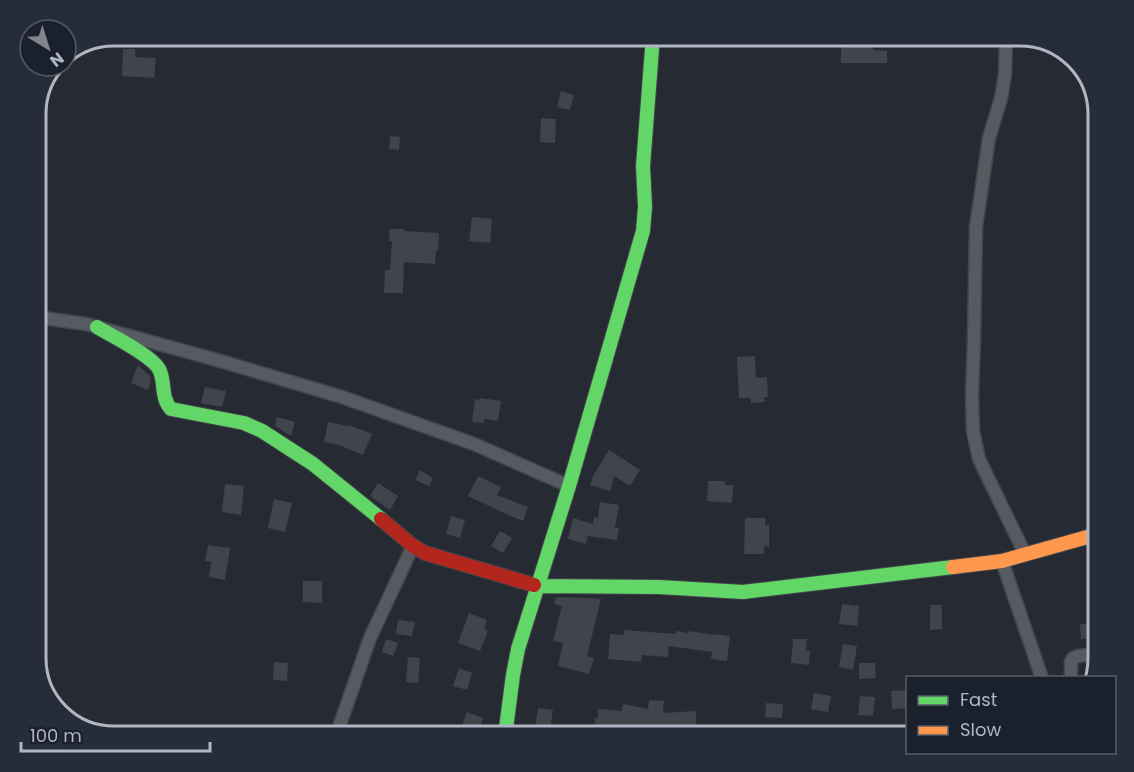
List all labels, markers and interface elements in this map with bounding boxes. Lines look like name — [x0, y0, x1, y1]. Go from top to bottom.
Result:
north arrow — [18, 18, 78, 78]
text: N — [45, 47, 69, 72]
legend — [906, 676, 1116, 754]
text: Fast — [960, 687, 997, 712]
scale bar — [21, 715, 210, 753]
text: Slow — [960, 717, 1002, 742]
text: 100 m — [30, 723, 82, 748]

